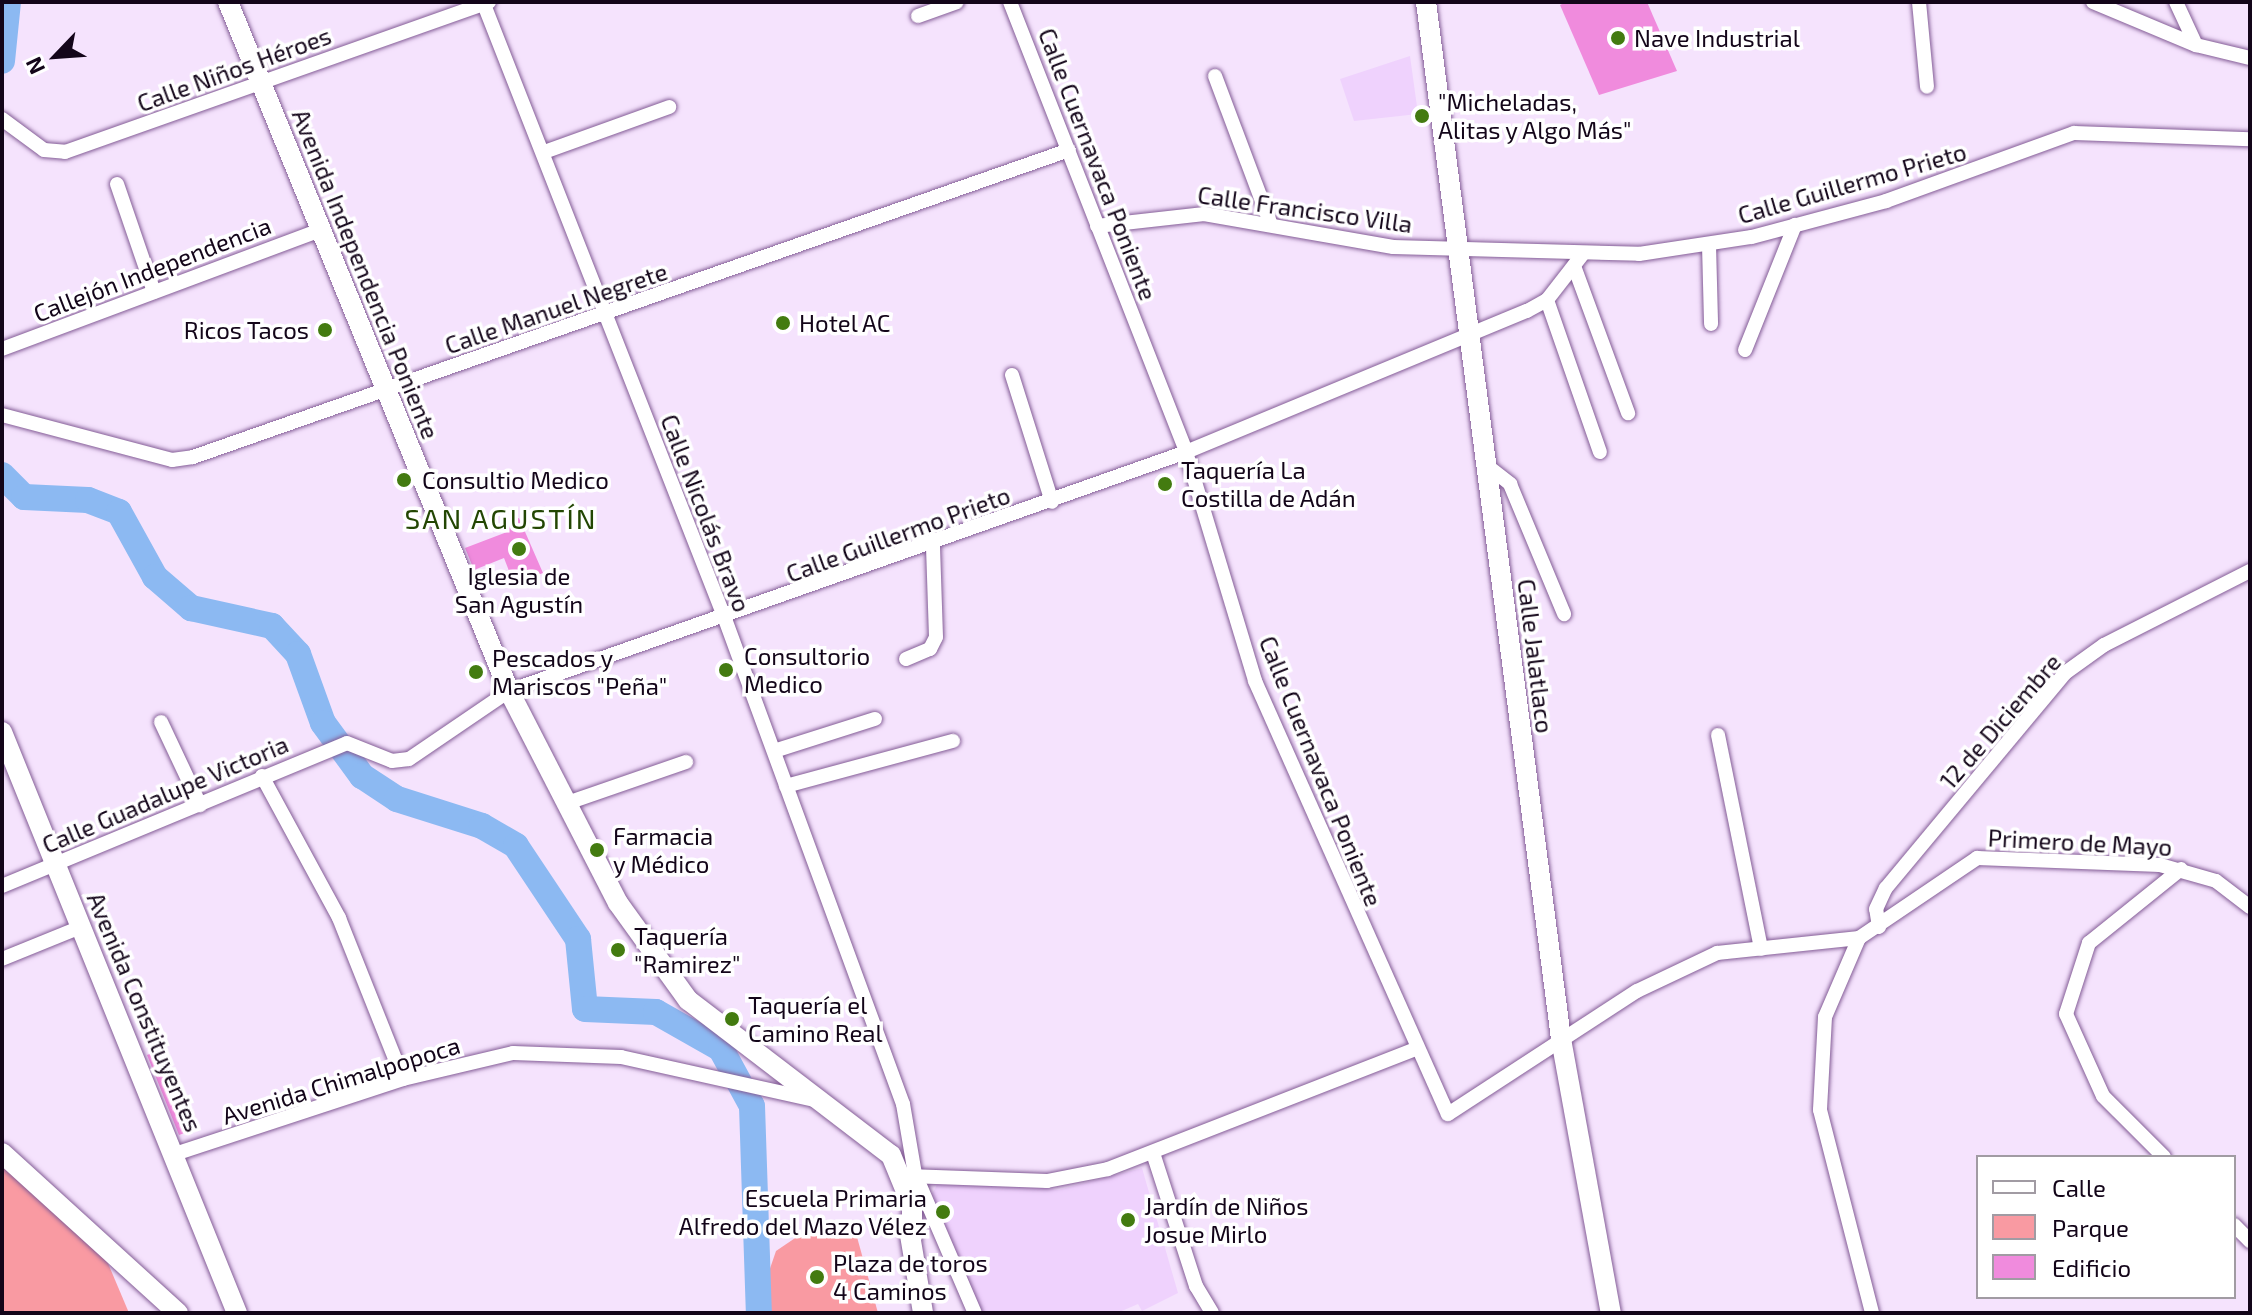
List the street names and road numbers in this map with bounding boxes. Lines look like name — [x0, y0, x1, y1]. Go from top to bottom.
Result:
street label: Calle Niños Héroes — [133, 21, 335, 117]
street label: Calle Cuernavaca Poniente — [1033, 24, 1163, 304]
street label: Avenida Independencia Poniente — [287, 105, 445, 443]
street label: Calle Guillermo Prieto — [1734, 137, 1970, 229]
street label: Calle Francisco Villa — [1196, 180, 1414, 238]
street label: Callejón Independencia — [29, 210, 275, 328]
street label: Calle Manuel Negrete — [441, 256, 671, 360]
street label: Calle Nicolás Bravo — [655, 410, 757, 616]
street label: Calle Guillermo Prieto — [782, 480, 1014, 588]
street label: Calle Jalatlaco — [1512, 577, 1560, 735]
street label: Calle Cuernavaca Poniente — [1254, 632, 1388, 910]
street label: 12 de Diciembre — [1933, 647, 2067, 795]
street label: Calle Guadalupe Victoria — [37, 729, 293, 859]
street label: Primero de Mayo — [1987, 823, 2173, 861]
street label: Avenida Constituyentes — [82, 888, 208, 1136]
street label: Avenida Chimalpopoca — [219, 1030, 463, 1130]

